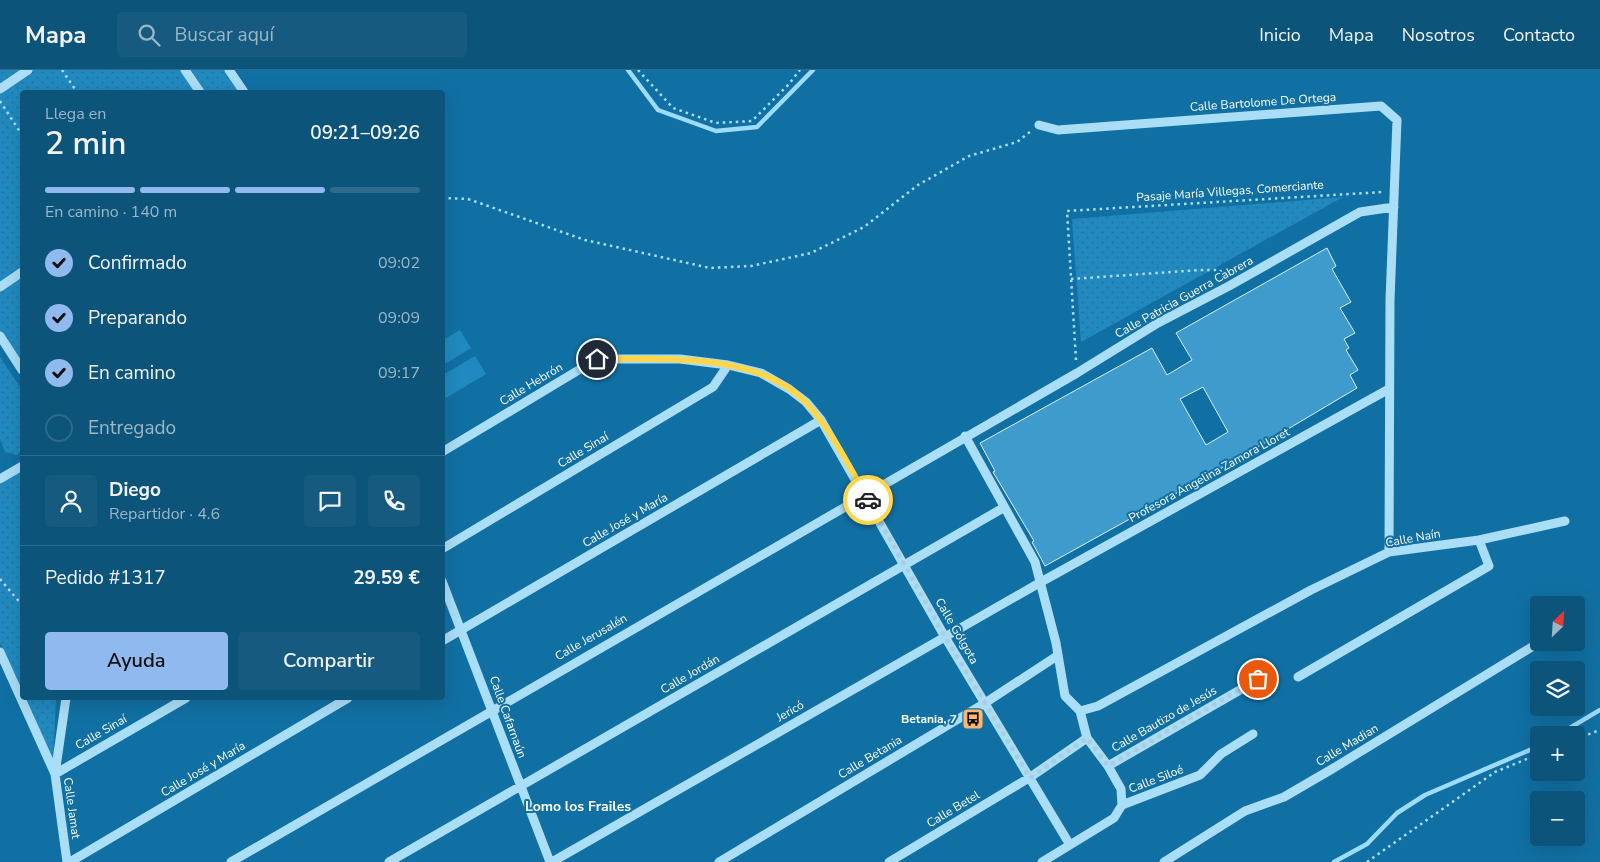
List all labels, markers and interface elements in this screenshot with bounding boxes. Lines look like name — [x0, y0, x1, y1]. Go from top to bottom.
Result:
search box — [117, 12, 467, 57]
text: Mapa — [25, 19, 87, 51]
icon: search — [135, 21, 163, 49]
text: Buscar aquí — [175, 22, 274, 48]
text: Inicio — [1259, 23, 1301, 47]
text: Mapa — [1329, 23, 1374, 47]
text: Nosotros — [1402, 23, 1475, 47]
text: Contacto — [1503, 23, 1575, 47]
street label: Calle Bartolome De Ortega — [1189, 89, 1337, 115]
text: Llega en — [45, 103, 106, 125]
text: 09:21–09:26 — [310, 120, 420, 146]
text: 2 min — [45, 122, 127, 165]
street label: Pasaje María Villegas, Comerciante — [1136, 176, 1324, 206]
text: En camino · 140 m — [45, 201, 177, 223]
icon: check — [45, 249, 73, 277]
text: Confirmado — [88, 250, 187, 276]
text: 09:02 — [378, 252, 420, 274]
street label: Calle Patricia Guerra Cabrera — [1112, 252, 1256, 342]
icon: check — [45, 304, 73, 332]
text: Preparando — [88, 305, 187, 331]
text: 09:09 — [378, 307, 420, 329]
pin — [576, 338, 618, 380]
icon: home — [583, 345, 611, 373]
icon: check — [45, 359, 73, 387]
street label: Calle Hebrón — [496, 359, 566, 409]
text: En camino — [88, 360, 176, 386]
text: 09:17 — [378, 362, 420, 384]
text: Entregado — [88, 415, 176, 441]
street label: Profesora Angelina Zamora Lloret — [1126, 424, 1293, 526]
street label: Calle Sinaí — [554, 428, 613, 472]
button: person — [45, 475, 97, 527]
button: chat — [304, 475, 356, 527]
button: phone — [368, 475, 420, 527]
courier — [843, 475, 893, 525]
text: Diego — [109, 477, 161, 503]
icon: car — [854, 486, 882, 514]
street label: Calle José y María — [579, 489, 671, 551]
text: Repartidor · 4.6 — [109, 503, 220, 525]
street label: Calle Naín — [1384, 525, 1442, 551]
text: Pedido #1317 — [45, 565, 166, 591]
text: 29.59 € — [353, 565, 420, 591]
street label: Calle Gólgota — [932, 595, 982, 667]
north arrow — [1530, 596, 1585, 651]
map controls — [1530, 596, 1585, 846]
street label: Calle Jerusalén — [552, 610, 630, 664]
button: Ayuda — [45, 632, 228, 690]
button: Compartir — [238, 632, 420, 690]
street label: Calle Jordán — [658, 651, 722, 697]
pin — [1237, 658, 1279, 700]
button: layers — [1530, 661, 1585, 716]
icon: bag — [1244, 665, 1272, 693]
street label: Calle Cafarnaún — [486, 674, 530, 760]
street label: Calle Bautizo de Jesús — [1108, 682, 1220, 756]
street label: Jericó — [772, 697, 807, 726]
bus stop icon: Betania, 7 — [961, 707, 985, 731]
street label: Calle Sinaí — [72, 710, 131, 753]
place label: Betania, 7 — [901, 711, 957, 727]
street label: Calle Madian — [1313, 720, 1381, 770]
button: + — [1530, 726, 1585, 781]
street label: Calle Betania — [835, 732, 905, 782]
street label: Calle José y María — [158, 737, 248, 801]
street label: Calle Siloé — [1126, 761, 1186, 797]
street label: Calle Jamat — [60, 776, 84, 841]
street label: Calle Betel — [923, 787, 983, 831]
button: − — [1530, 791, 1585, 846]
district label: Lomo los Frailes — [525, 797, 631, 816]

